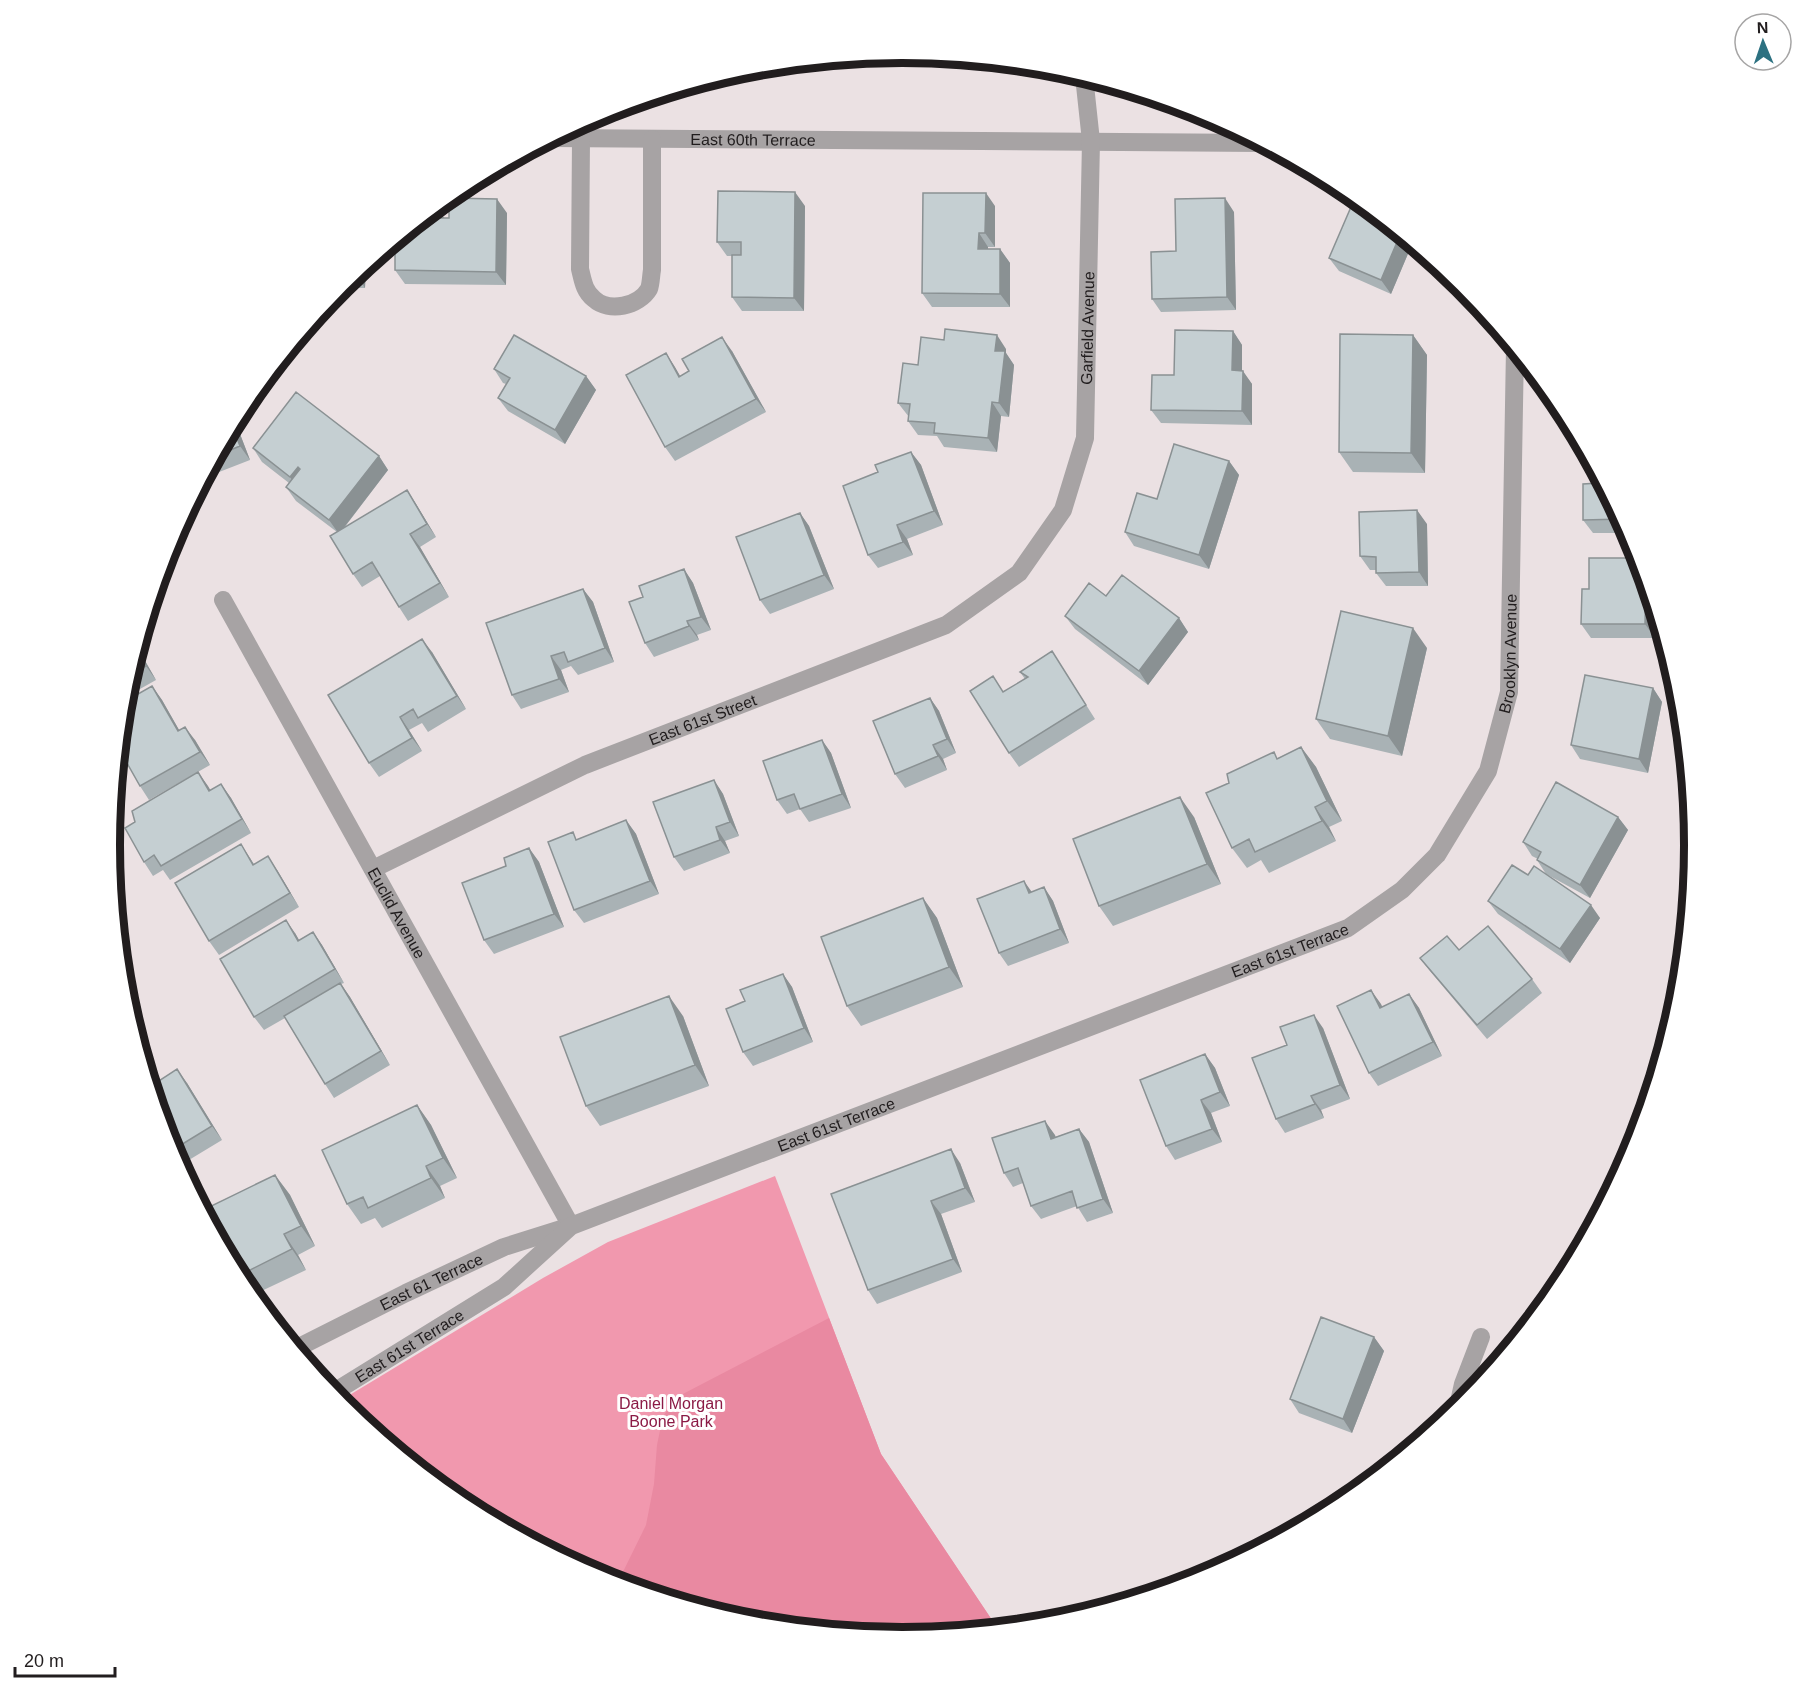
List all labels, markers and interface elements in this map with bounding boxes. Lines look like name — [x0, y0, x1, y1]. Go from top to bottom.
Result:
north arrow — [1733, 12, 1793, 72]
text: N — [1756, 19, 1769, 36]
street label: East 60th Terrace — [690, 131, 816, 149]
street label: Garfield Avenue — [1078, 271, 1097, 385]
street label: Brooklyn Avenue — [1496, 594, 1520, 715]
street label: East 61st Street — [646, 691, 759, 748]
street label: Euclid Avenue — [364, 865, 429, 962]
street label: East 61st Terrace — [1229, 921, 1351, 981]
street label: East 61st Terrace — [775, 1095, 897, 1155]
street label: East 61 Terrace — [377, 1250, 486, 1314]
street label: East 61st Terrace — [352, 1306, 467, 1386]
park label: Daniel Morgan Boone Park — [619, 1395, 723, 1430]
scale bar — [15, 1640, 116, 1678]
text: 20 m — [24, 1651, 64, 1671]

